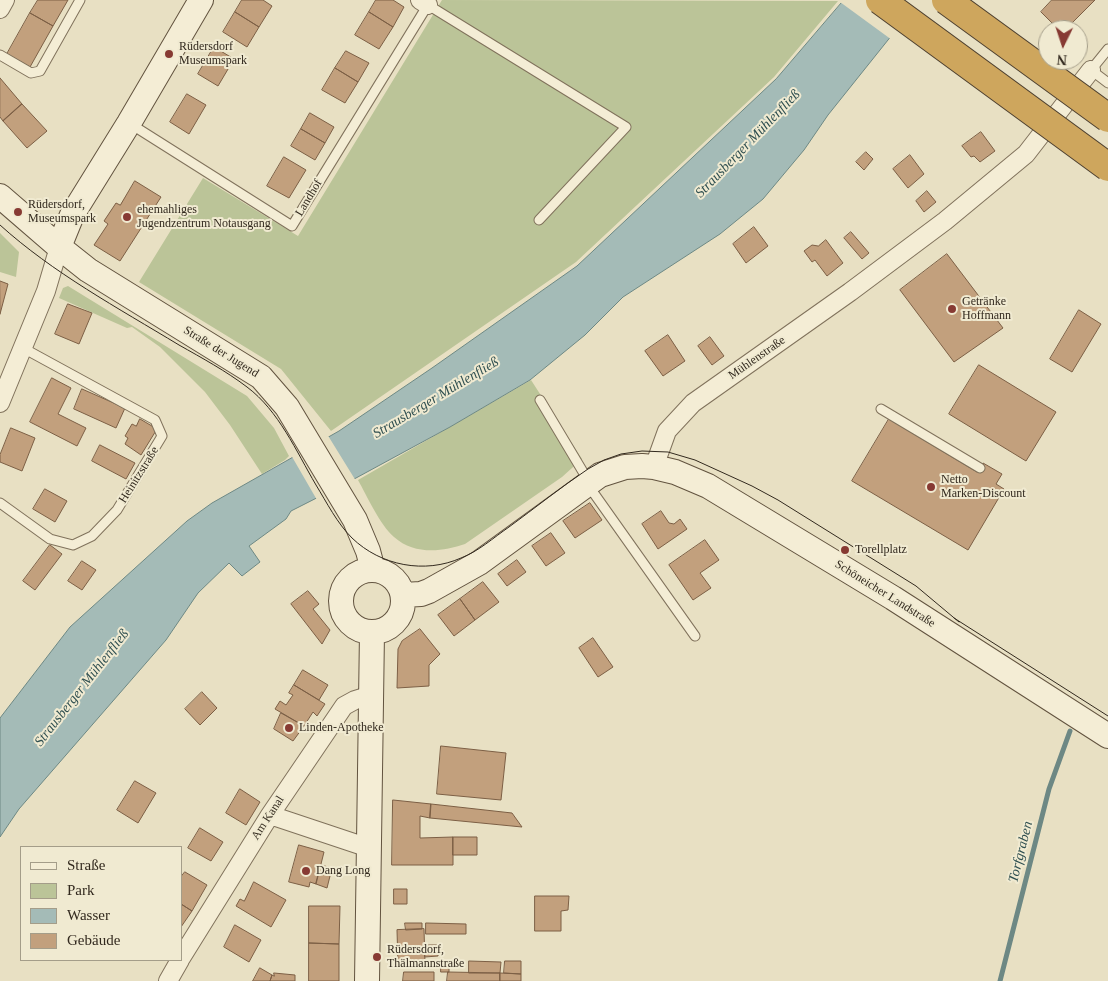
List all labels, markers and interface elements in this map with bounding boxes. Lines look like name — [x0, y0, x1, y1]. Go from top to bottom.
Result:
north arrow — [1038, 20, 1088, 70]
place label: Rüdersdorf Museumspark — [179, 40, 247, 68]
marker: Rüdersdorf Museumspark — [163, 48, 175, 60]
text: N — [1056, 52, 1068, 67]
water label: Strausberger Mühlenfließ — [692, 86, 804, 202]
street label: Landhof — [292, 177, 326, 219]
place label: Rüdersdorf, Museumspark — [28, 198, 96, 226]
place label: ehemahliges Jugendzentrum Notausgang — [137, 203, 271, 231]
marker: Rüdersdorf, Museumspark — [12, 206, 24, 218]
marker: ehemahliges Jugendzentrum Notausgang — [121, 211, 133, 223]
place label: Getränke Hoffmann — [962, 295, 1011, 323]
marker: Getränke Hoffmann — [946, 303, 958, 315]
street label: Straße der Jugend — [181, 323, 261, 381]
street label: Mühlenstraße — [726, 333, 788, 383]
water label: Strausberger Mühlenfließ — [370, 354, 502, 442]
street label: Heinitzstraße — [116, 444, 162, 506]
place label: Netto Marken-Discount — [941, 473, 1026, 501]
marker: Netto Marken-Discount — [925, 481, 937, 493]
place label: Torellplatz — [855, 543, 907, 557]
marker: Torellplatz — [839, 544, 851, 556]
street label: Schöneicher Landstraße — [832, 557, 938, 631]
water label: Strausberger Mühlenfließ — [31, 626, 133, 750]
place label: Linden-Apotheke — [299, 721, 384, 735]
marker: Linden-Apotheke — [283, 722, 295, 734]
street label: Am Kanal — [248, 793, 288, 843]
water label: Torfgraben — [1005, 820, 1037, 884]
legend — [20, 846, 182, 961]
text: Straße — [67, 857, 105, 873]
place label: Dang Long — [316, 864, 370, 878]
marker: Dang Long — [300, 865, 312, 877]
text: Park — [67, 882, 95, 898]
text: Wasser — [67, 907, 110, 923]
text: Gebäude — [67, 932, 120, 948]
place label: Rüdersdorf, Thälmannstraße — [387, 943, 464, 971]
marker: Rüdersdorf, Thälmannstraße — [371, 951, 383, 963]

